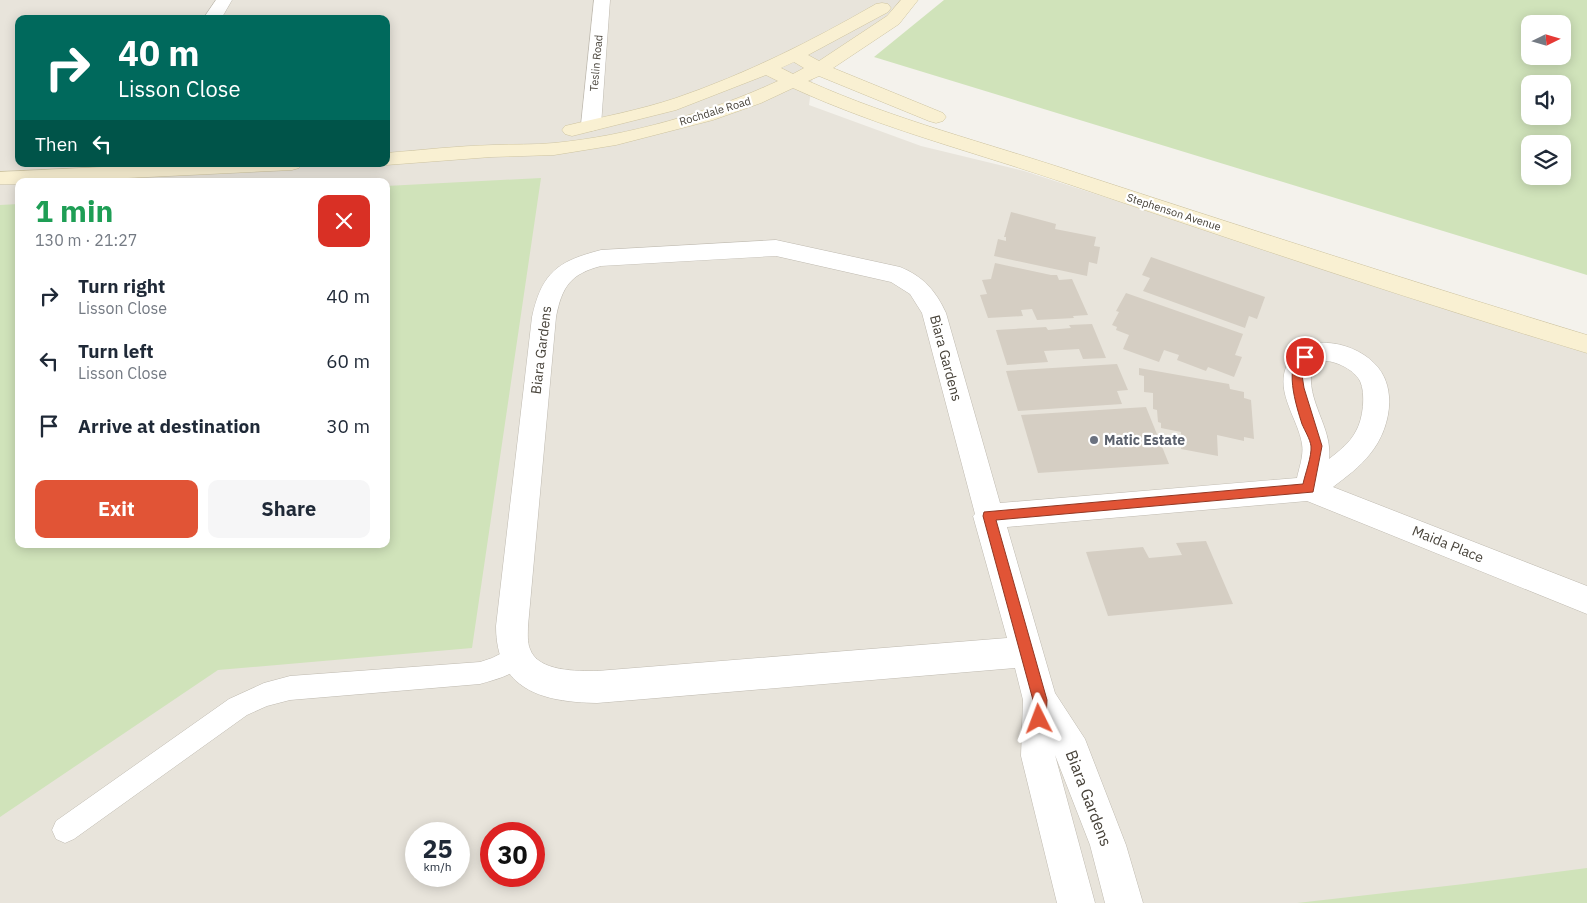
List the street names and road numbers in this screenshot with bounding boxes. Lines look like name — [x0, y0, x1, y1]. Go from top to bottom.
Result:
street label: Teslin Road — [587, 34, 605, 92]
street label: Rochdale Road — [678, 93, 752, 129]
street label: Stephenson Avenue — [1125, 190, 1223, 234]
street label: Biara Gardens — [527, 305, 555, 395]
street label: Biara Gardens — [926, 313, 966, 403]
street label: Maida Place — [1410, 521, 1487, 567]
street label: Biara Gardens — [1061, 747, 1117, 849]

